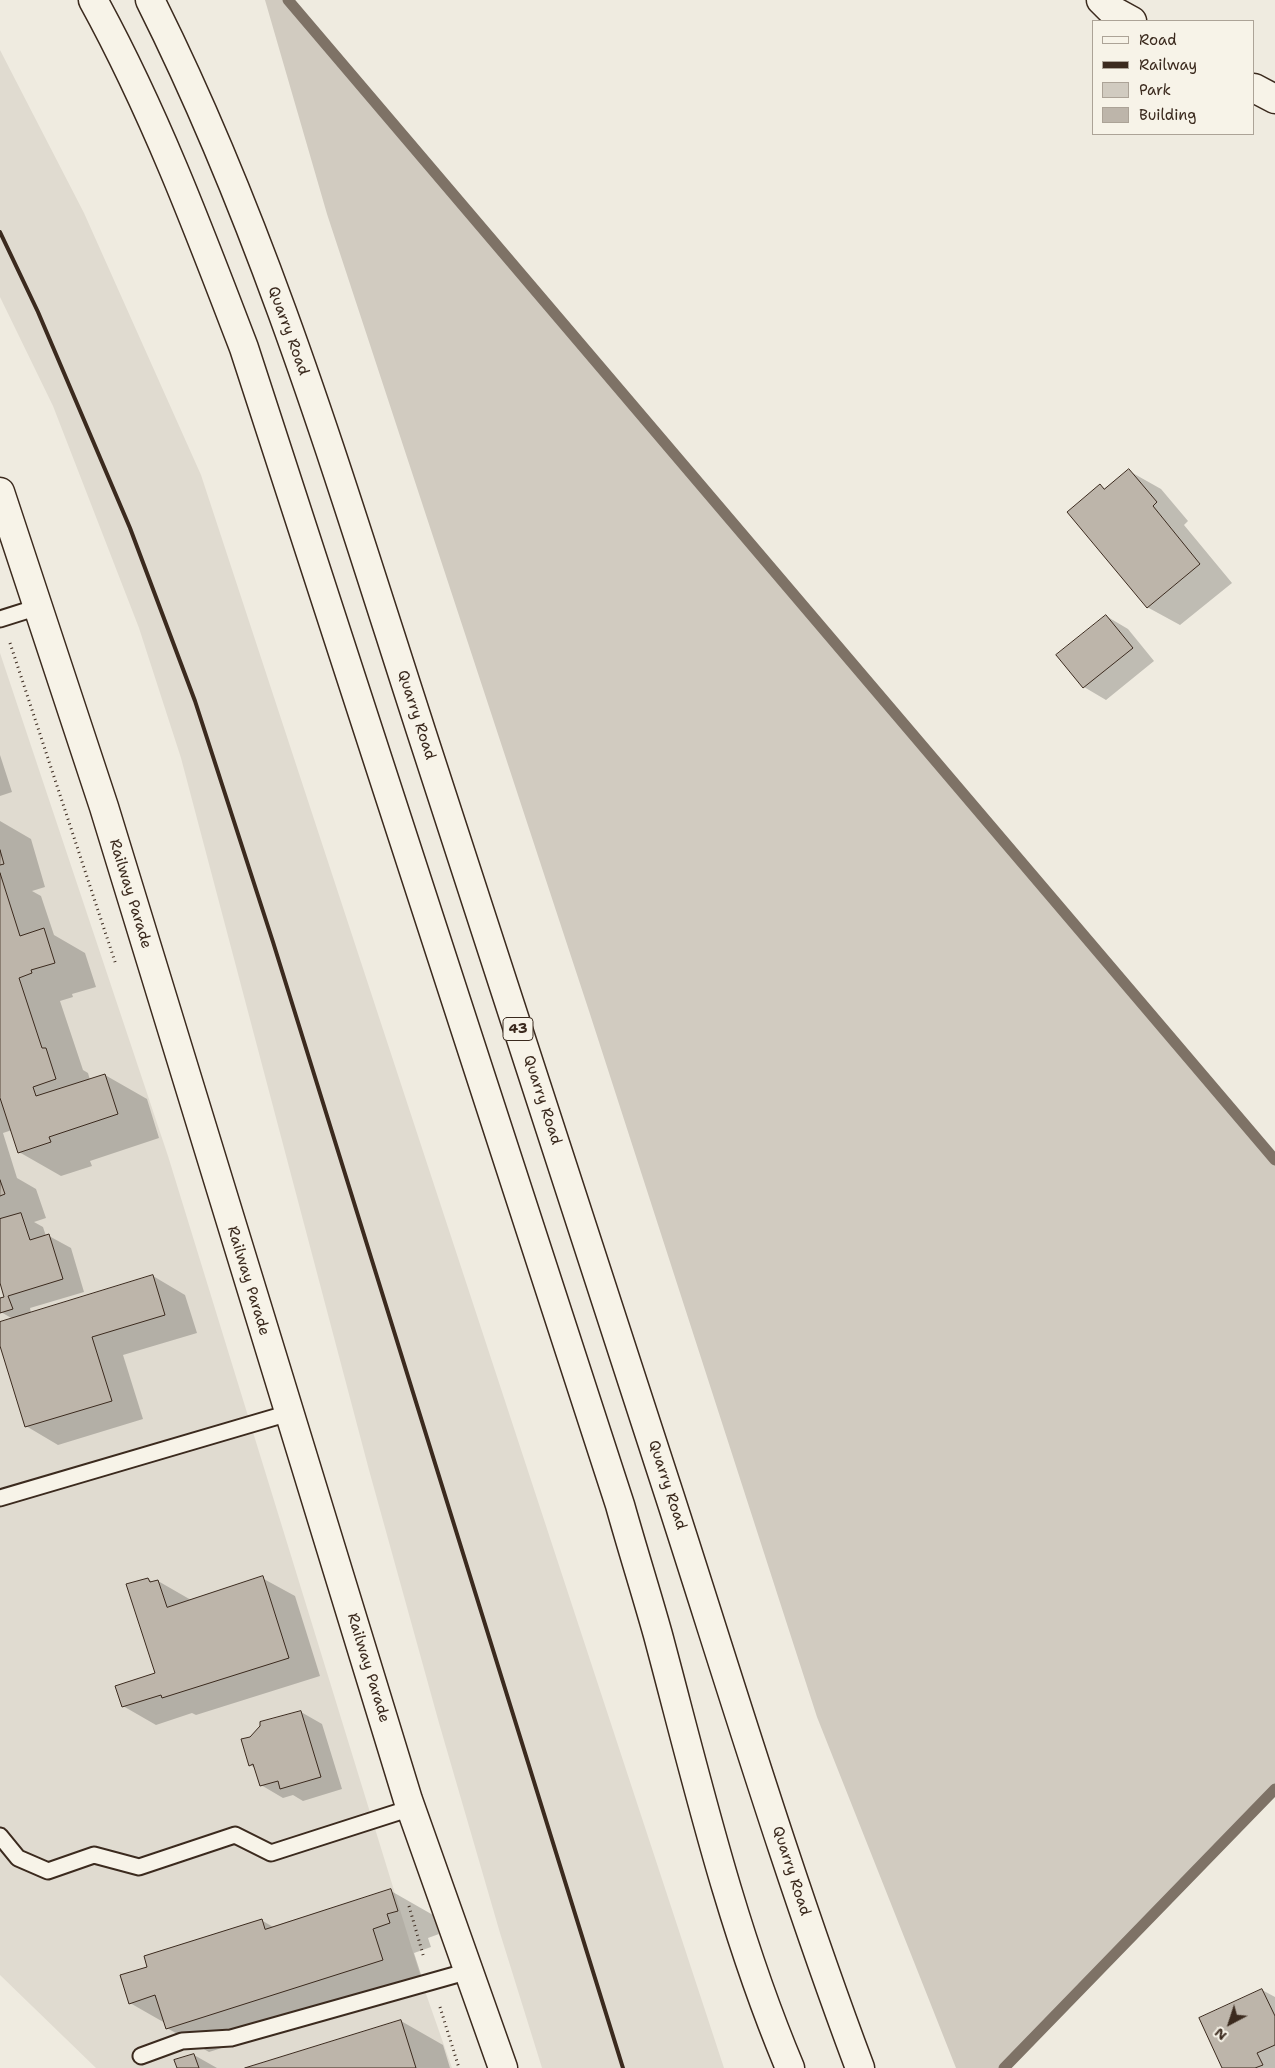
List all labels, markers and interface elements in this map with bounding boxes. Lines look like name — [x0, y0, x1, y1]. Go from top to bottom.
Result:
legend — [1092, 20, 1255, 135]
text: Road — [1139, 30, 1177, 50]
text: Railway — [1139, 55, 1197, 75]
text: Park — [1139, 80, 1171, 100]
text: Building — [1139, 105, 1196, 125]
street label: Quarry Road — [264, 284, 312, 378]
street label: Quarry Road — [393, 668, 439, 762]
street label: Railway Parade — [105, 837, 155, 951]
road number: 43 — [503, 1018, 533, 1040]
street label: Quarry Road — [519, 1053, 565, 1147]
street label: Railway Parade — [223, 1224, 273, 1338]
street label: Quarry Road — [644, 1438, 690, 1532]
street label: Railway Parade — [343, 1611, 393, 1725]
street label: Quarry Road — [768, 1824, 814, 1918]
north arrow — [1205, 1998, 1255, 2048]
text: N — [1210, 2024, 1230, 2045]

